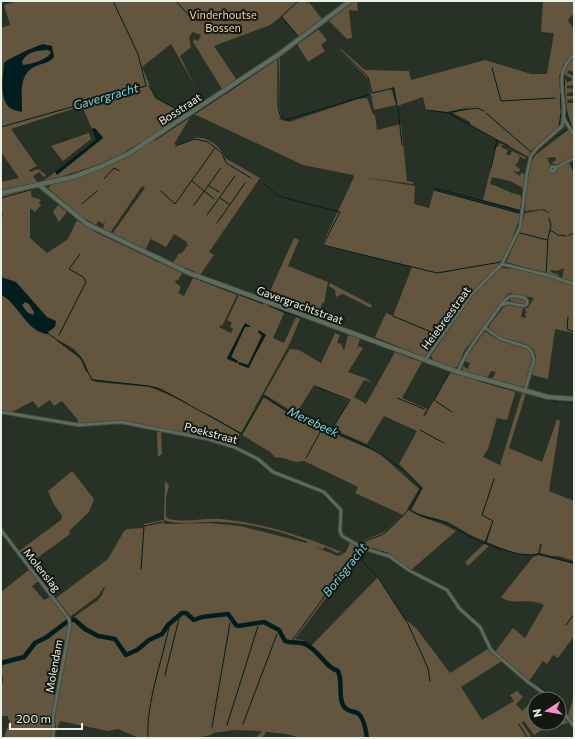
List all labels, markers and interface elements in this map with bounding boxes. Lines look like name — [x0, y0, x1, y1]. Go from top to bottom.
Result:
park label: Vinderhoutse Bossen — [189, 8, 257, 34]
water label: Gavergracht — [72, 80, 141, 112]
street label: Bosstraat — [156, 90, 204, 127]
street label: Gavergrachtstraat — [255, 283, 346, 326]
street label: Heiebreestraat — [418, 283, 473, 352]
water label: Merebeek — [286, 403, 342, 439]
street label: Poekstraat — [183, 419, 240, 446]
water label: Borisgracht — [319, 539, 370, 599]
street label: Molenslag — [21, 546, 64, 594]
street label: Molendam — [42, 638, 65, 693]
north arrow — [527, 691, 567, 731]
scale bar — [10, 705, 82, 731]
text: N — [530, 708, 544, 719]
text: 200 m — [16, 711, 51, 725]

